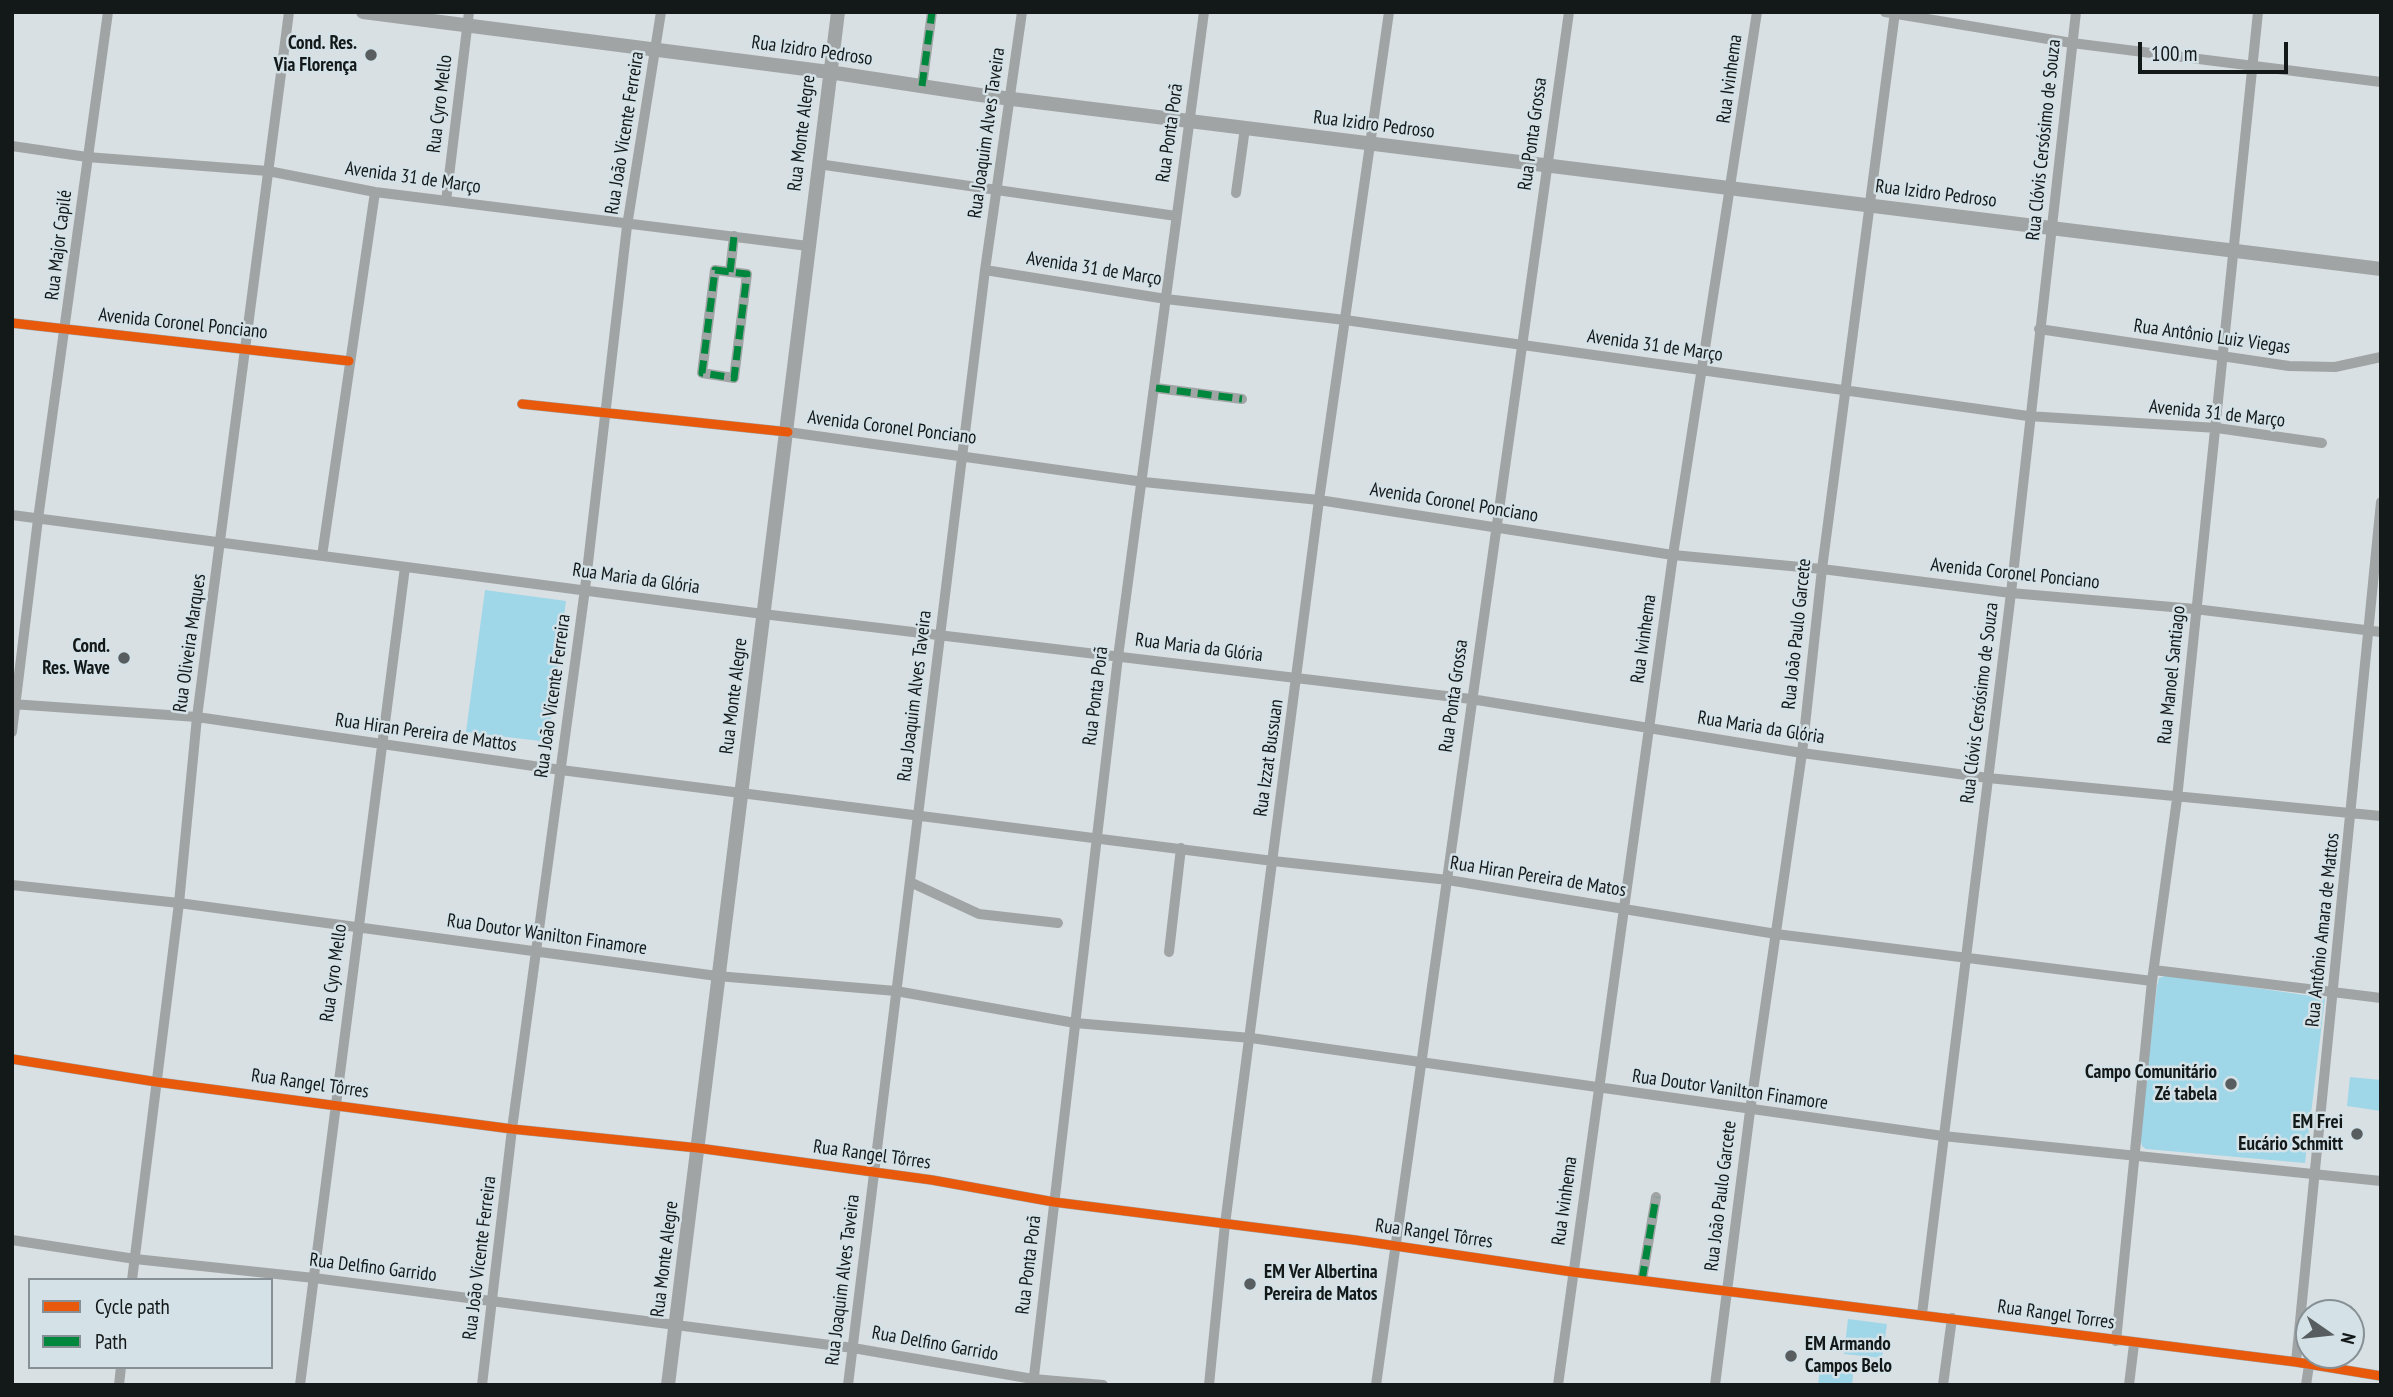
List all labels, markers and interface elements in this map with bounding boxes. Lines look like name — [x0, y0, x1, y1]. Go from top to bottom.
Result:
scale bar — [2141, 28, 2292, 72]
street label: Rua Izidro Pedroso — [750, 31, 874, 71]
place label: Cond. Res. Via Florença — [274, 33, 357, 77]
street label: Rua Ivinhema — [1712, 33, 1748, 125]
street label: Rua Clóvis Cersósimo de Souza — [2022, 38, 2066, 242]
text: 100 m — [2151, 40, 2197, 67]
street label: Rua Joaquim Alves Taveira — [964, 46, 1010, 220]
marker: Cond. Res. Via Florença — [363, 47, 379, 63]
street label: Rua João Vicente Ferreira — [601, 50, 649, 216]
street label: Rua Cyro Mello — [423, 54, 457, 154]
street label: Rua Monte Alegre — [784, 74, 820, 192]
street label: Rua Ponta Grossa — [1514, 76, 1552, 192]
street label: Rua Ponta Porã — [1152, 82, 1188, 184]
street label: Rua Izidro Pedroso — [1312, 106, 1436, 144]
street label: Avenida 31 de Março — [344, 157, 482, 199]
street label: Rua Izidro Pedroso — [1874, 175, 1998, 213]
street label: Rua Major Capilé — [41, 189, 77, 301]
street label: Avenida 31 de Março — [1025, 247, 1163, 291]
street label: Avenida Coronel Ponciano — [97, 304, 269, 344]
street label: Rua Antônio Luiz Viegas — [2132, 315, 2292, 359]
street label: Avenida 31 de Março — [1586, 325, 1724, 367]
street label: Avenida 31 de Março — [2148, 396, 2286, 432]
street label: Avenida Coronel Ponciano — [806, 406, 978, 450]
street label: Avenida Coronel Ponciano — [1368, 478, 1540, 528]
street label: Avenida Coronel Ponciano — [1929, 554, 2101, 594]
street label: Rua João Paulo Garcete — [1778, 557, 1816, 711]
street label: Rua Maria da Glória — [571, 559, 701, 599]
street label: Rua Oliveira Marques — [169, 572, 211, 714]
street label: Rua Ivinhema — [1626, 593, 1662, 685]
street label: Rua Clóvis Cersósimo de Souza — [1956, 601, 2004, 805]
street label: Rua Manoel Santiago — [2153, 605, 2191, 745]
street label: Rua Joaquim Alves Taveira — [893, 609, 937, 783]
street label: Rua João Vicente Ferreira — [530, 613, 576, 779]
street label: Rua Maria da Glória — [1134, 629, 1264, 667]
place label: Cond. Res. Wave — [42, 636, 110, 680]
street label: Rua Monte Alegre — [716, 637, 752, 755]
street label: Rua Ponta Grossa — [1435, 638, 1473, 754]
street label: Rua Ponta Porã — [1079, 645, 1113, 747]
marker: Cond. Res. Wave — [116, 650, 132, 666]
street label: Rua Izzat Bussuan — [1249, 698, 1289, 818]
street label: Rua Maria da Glória — [1696, 707, 1826, 749]
street label: Rua Hiran Pereira de Mattos — [334, 709, 518, 757]
street label: Rua Antônio Amara de Mattos — [2301, 832, 2345, 1028]
street label: Rua Hiran Pereira de Matos — [1448, 852, 1628, 902]
street label: Rua Doutor Wanilton Finamore — [446, 910, 648, 960]
street label: Rua Cyro Mello — [316, 923, 352, 1023]
place label: Campo Comunitário Zé tabela — [2085, 1062, 2217, 1106]
street label: Rua Rangel Tôrres — [250, 1064, 370, 1104]
street label: Rua Doutor Vanilton Finamore — [1631, 1065, 1829, 1115]
marker: Campo Comunitário Zé tabela — [2223, 1076, 2239, 1092]
place label: EM Frei Eucário Schmitt — [2238, 1112, 2343, 1156]
street label: Rua João Paulo Garcete — [1700, 1119, 1742, 1273]
marker: EM Frei Eucário Schmitt — [2349, 1126, 2365, 1142]
street label: Rua Rangel Tôrres — [812, 1135, 932, 1175]
street label: Rua Ivinhema — [1547, 1155, 1583, 1247]
street label: Rua João Vicente Ferreira — [459, 1175, 501, 1341]
street label: Rua Joaquim Alves Taveira — [821, 1193, 865, 1367]
street label: Rua Monte Alegre — [647, 1200, 683, 1318]
street label: Rua Ponta Porã — [1012, 1214, 1046, 1316]
street label: Rua Rangel Tôrres — [1374, 1214, 1494, 1254]
street label: Rua Delfino Garrido — [308, 1249, 438, 1287]
place label: EM Ver Albertina Pereira de Matos — [1264, 1262, 1378, 1306]
marker: EM Ver Albertina Pereira de Matos — [1242, 1276, 1258, 1292]
legend — [28, 1278, 273, 1369]
text: Cycle path — [95, 1293, 170, 1320]
street label: Rua Rangel Torres — [1996, 1296, 2116, 1334]
north arrow — [2295, 1299, 2365, 1369]
street label: Rua Delfino Garrido — [870, 1322, 1000, 1366]
text: Path — [95, 1328, 127, 1355]
text: N — [2336, 1331, 2361, 1346]
place label: EM Armando Campos Belo — [1805, 1334, 1892, 1378]
marker: EM Armando Campos Belo — [1783, 1348, 1799, 1364]

